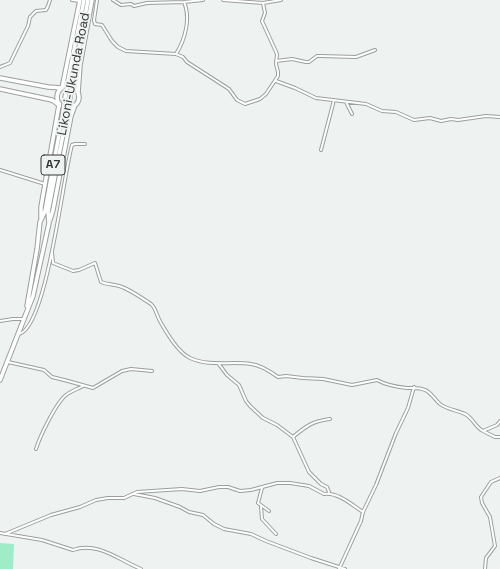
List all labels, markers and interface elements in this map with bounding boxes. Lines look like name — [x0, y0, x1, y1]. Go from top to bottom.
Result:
street label: Likoni-Ukunda Road — [54, 11, 94, 137]
road number: A7 — [41, 155, 65, 175]

